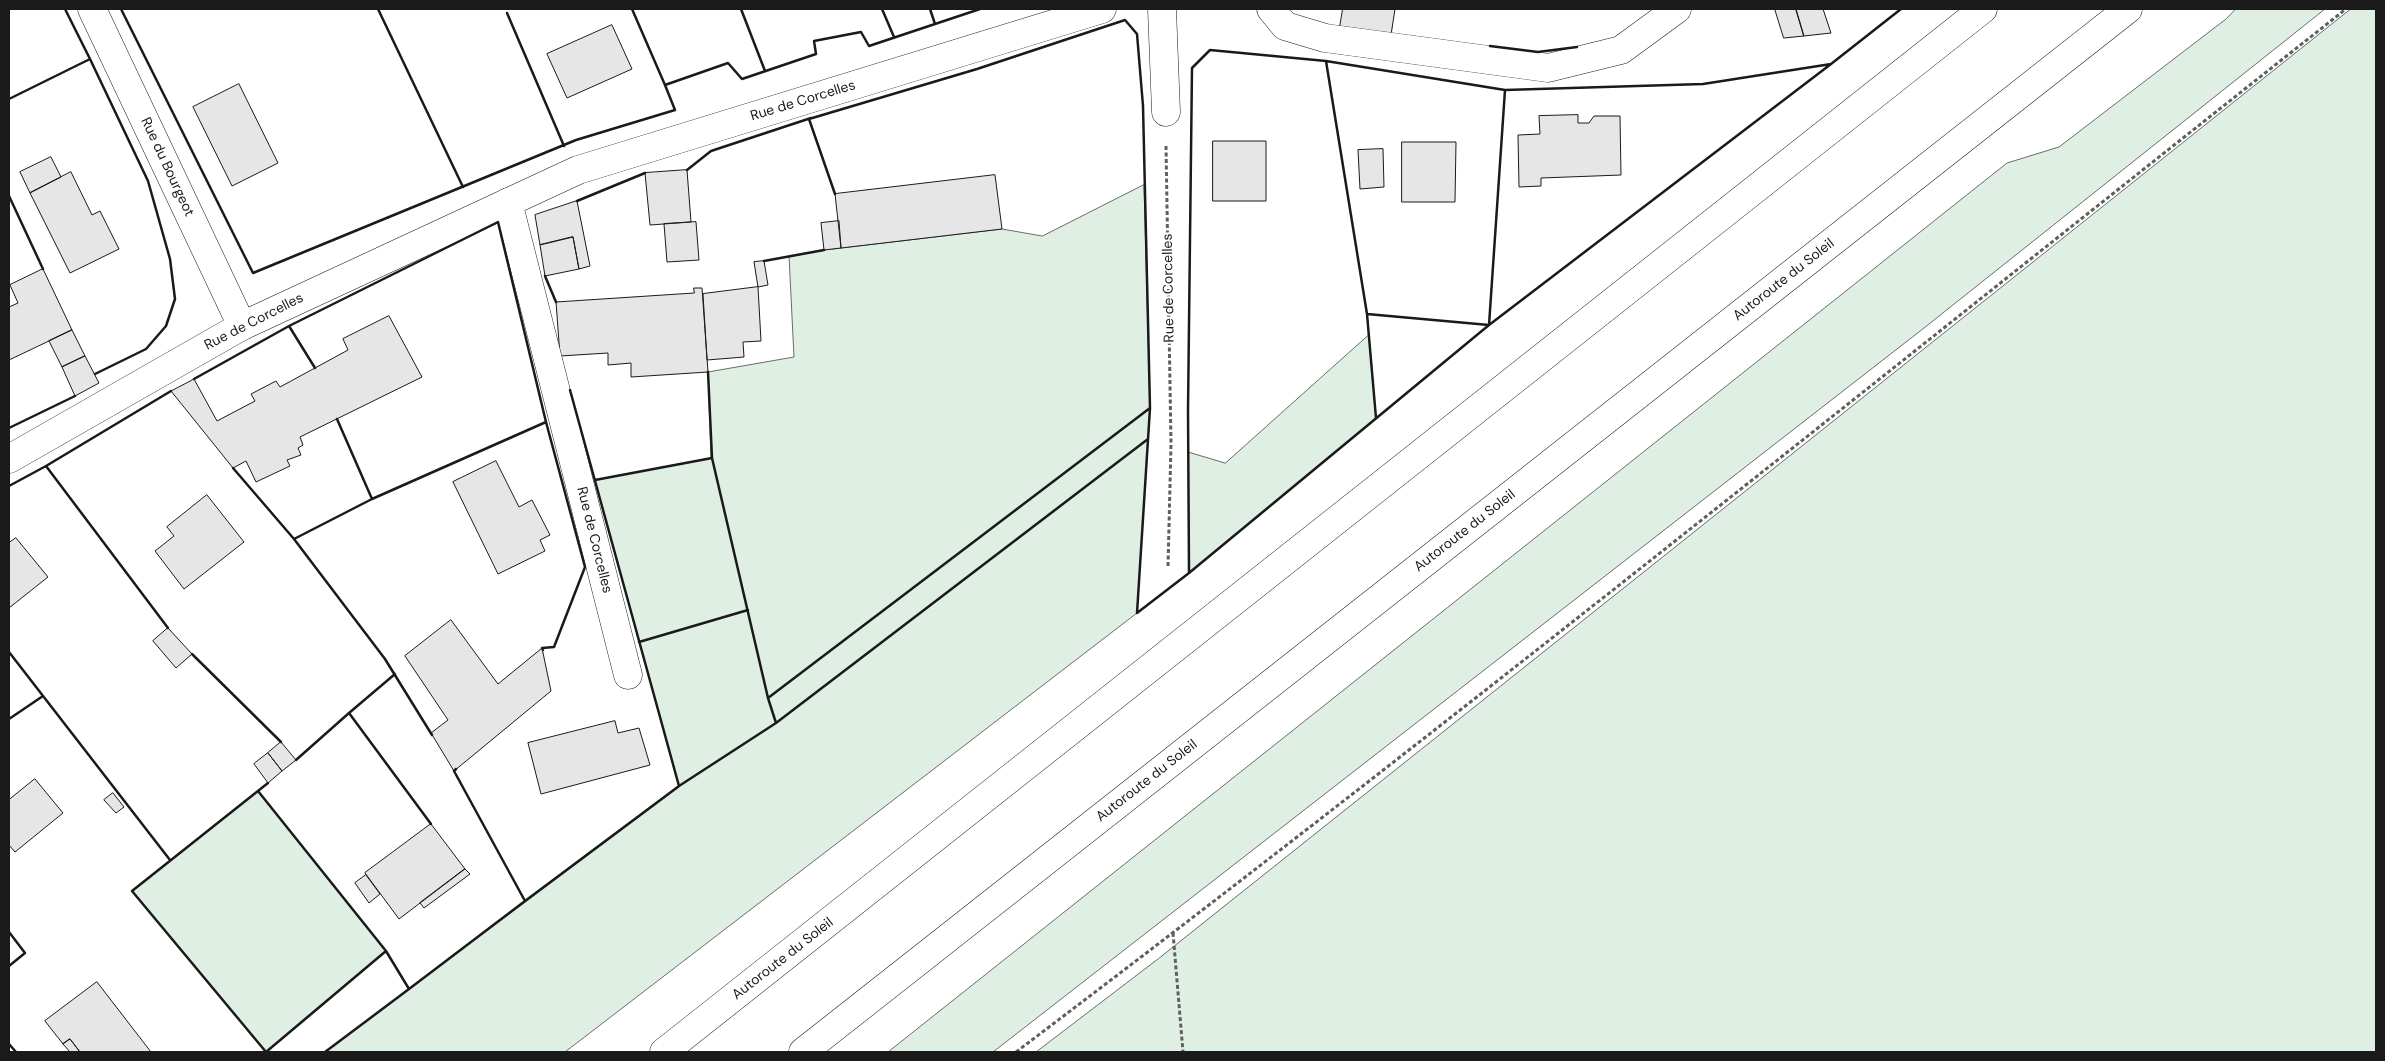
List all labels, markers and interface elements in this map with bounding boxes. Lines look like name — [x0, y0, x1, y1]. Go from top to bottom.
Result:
street label: Rue de Corcelles — [748, 77, 858, 125]
street label: Rue du Bourgeot — [137, 115, 197, 219]
street label: Rue de Corcelles — [1160, 233, 1178, 343]
street label: Autoroute du Soleil — [1730, 235, 1838, 325]
street label: Rue de Corcelles — [202, 290, 306, 354]
street label: Rue de Corcelles — [573, 485, 615, 595]
street label: Autoroute du Soleil — [1411, 486, 1519, 576]
street label: Autoroute du Soleil — [1093, 736, 1201, 826]
street label: Autoroute du Soleil — [729, 914, 837, 1004]

